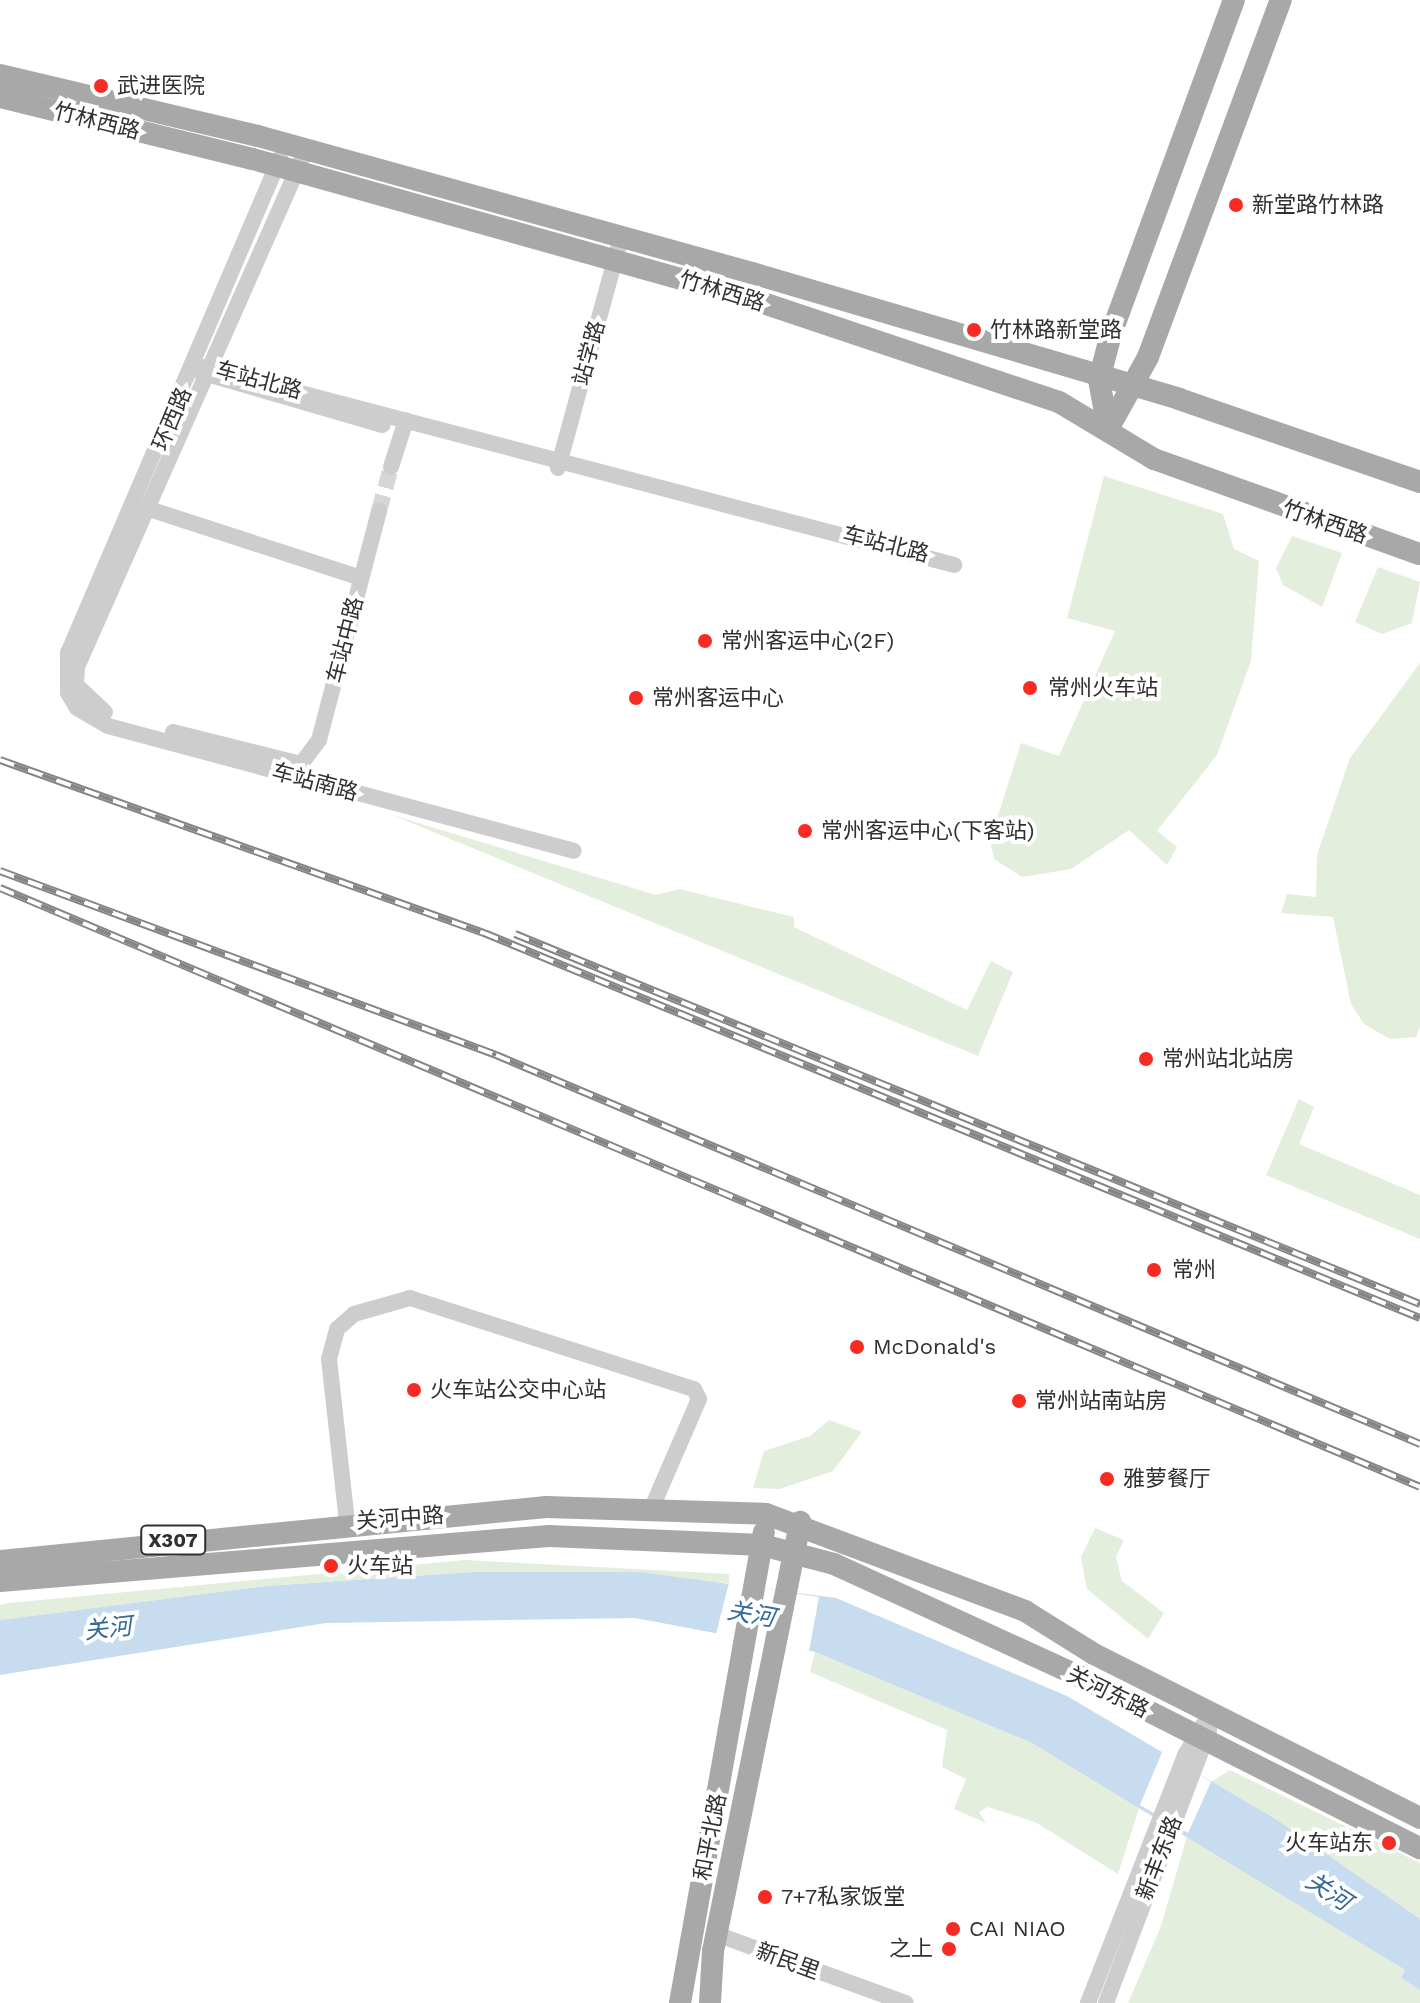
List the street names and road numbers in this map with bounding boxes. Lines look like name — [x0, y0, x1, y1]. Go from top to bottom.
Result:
street label: 竹林西路 — [51, 98, 143, 144]
street label: 竹林西路 — [676, 266, 768, 316]
street label: 站学路 — [568, 318, 610, 388]
street label: 车站北路 — [213, 356, 305, 404]
street label: 环西路 — [147, 383, 197, 455]
street label: 竹林西路 — [1279, 495, 1371, 549]
street label: 车站北路 — [840, 521, 932, 567]
street label: 车站中路 — [322, 594, 368, 686]
street label: 车站南路 — [269, 758, 361, 806]
street label: 关河中路 — [355, 1502, 445, 1534]
road number: X307 — [139, 1524, 207, 1556]
street label: 关河东路 — [1063, 1661, 1153, 1723]
street label: 和平北路 — [689, 1791, 731, 1883]
street label: 新丰东路 — [1131, 1812, 1187, 1904]
street label: 新民里 — [752, 1937, 824, 1985]

